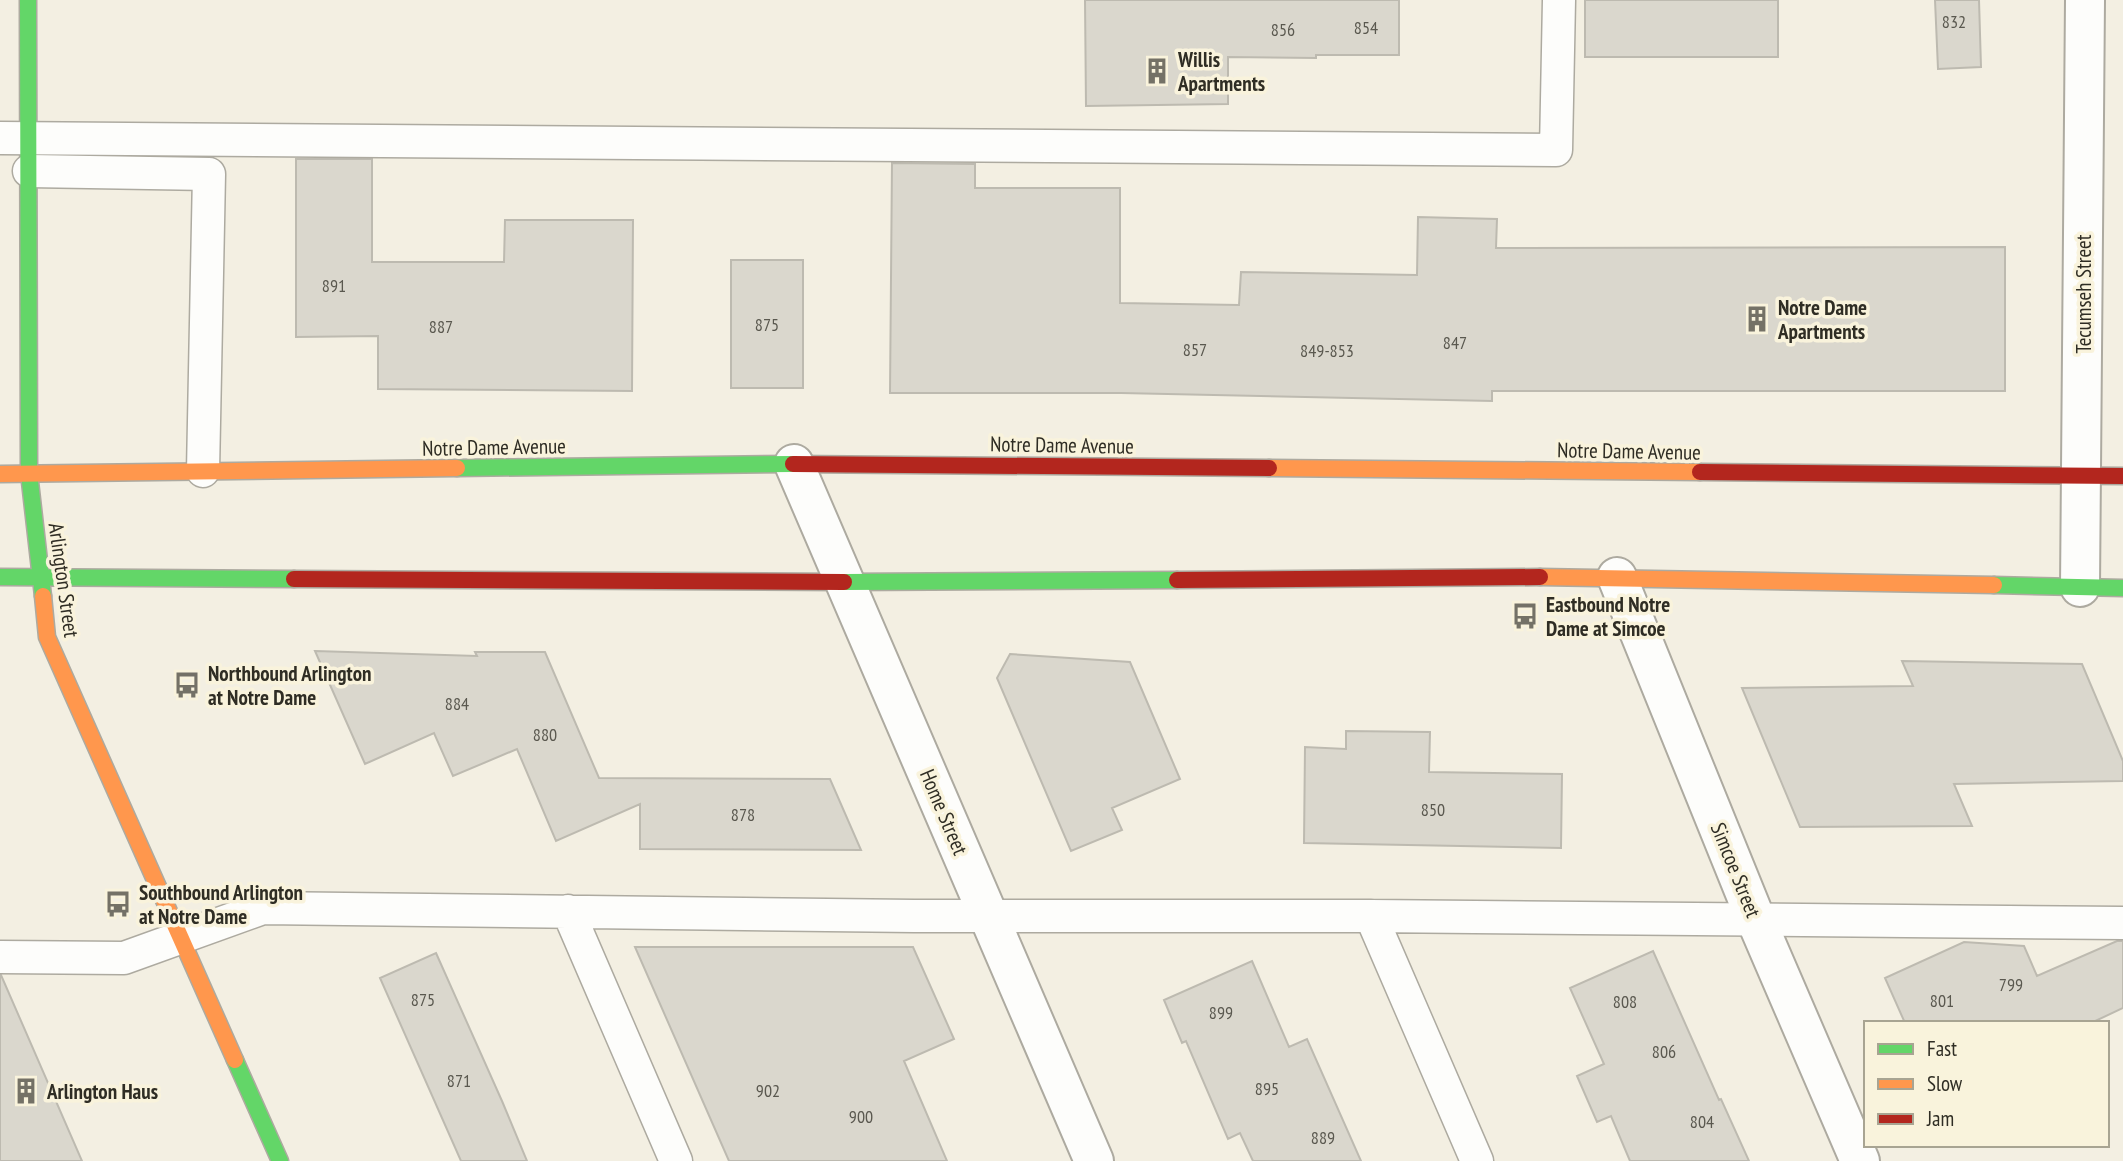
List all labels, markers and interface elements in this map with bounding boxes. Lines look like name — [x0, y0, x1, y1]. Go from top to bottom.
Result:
house number: 832 — [1942, 10, 1966, 33]
house number: 854 — [1354, 16, 1378, 39]
house number: 856 — [1271, 18, 1295, 41]
place label: Willis Apartments — [1177, 46, 1265, 97]
building icon: Willis Apartments — [1142, 56, 1172, 86]
street label: Tecumseh Street — [2070, 234, 2097, 353]
house number: 891 — [322, 274, 346, 297]
place label: Notre Dame Apartments — [1777, 294, 1867, 345]
building icon: Notre Dame Apartments — [1742, 304, 1772, 334]
house number: 875 — [755, 313, 779, 336]
house number: 887 — [429, 315, 453, 338]
house number: 847 — [1443, 331, 1467, 354]
house number: 857 — [1183, 338, 1207, 361]
house number: 849-853 — [1300, 339, 1354, 362]
street label: Notre Dame Avenue — [990, 430, 1134, 460]
street label: Notre Dame Avenue — [422, 432, 566, 462]
street label: Notre Dame Avenue — [1557, 436, 1701, 466]
street label: Arlington Street — [43, 521, 85, 639]
place label: Eastbound Notre Dame at Simcoe — [1546, 591, 1670, 642]
bus stop icon: Eastbound Notre Dame at Simcoe — [1510, 601, 1540, 631]
place label: Northbound Arlington at Notre Dame — [208, 660, 371, 711]
bus stop icon: Northbound Arlington at Notre Dame — [172, 670, 202, 700]
house number: 884 — [445, 692, 469, 715]
house number: 880 — [533, 723, 557, 746]
street label: Home Street — [914, 765, 974, 859]
house number: 850 — [1421, 798, 1445, 821]
house number: 878 — [731, 803, 755, 826]
street label: Simcoe Street — [1705, 819, 1767, 922]
place label: Southbound Arlington at Notre Dame — [139, 879, 303, 930]
bus stop icon: Southbound Arlington at Notre Dame — [103, 889, 133, 919]
house number: 799 — [1999, 973, 2023, 996]
house number: 875 — [411, 988, 435, 1011]
house number: 801 — [1930, 989, 1954, 1012]
house number: 808 — [1613, 990, 1637, 1013]
house number: 899 — [1209, 1001, 1233, 1024]
legend — [1864, 1021, 2109, 1147]
text: Fast — [1927, 1035, 1957, 1062]
house number: 806 — [1652, 1040, 1676, 1063]
house number: 871 — [447, 1069, 471, 1092]
text: Slow — [1927, 1070, 1963, 1097]
building icon: Arlington Haus — [11, 1076, 41, 1106]
house number: 895 — [1255, 1077, 1279, 1100]
place label: Arlington Haus — [46, 1078, 158, 1105]
house number: 902 — [756, 1079, 780, 1102]
house number: 900 — [849, 1105, 873, 1128]
text: Jam — [1926, 1105, 1954, 1132]
house number: 804 — [1690, 1110, 1714, 1133]
house number: 889 — [1311, 1126, 1335, 1149]

